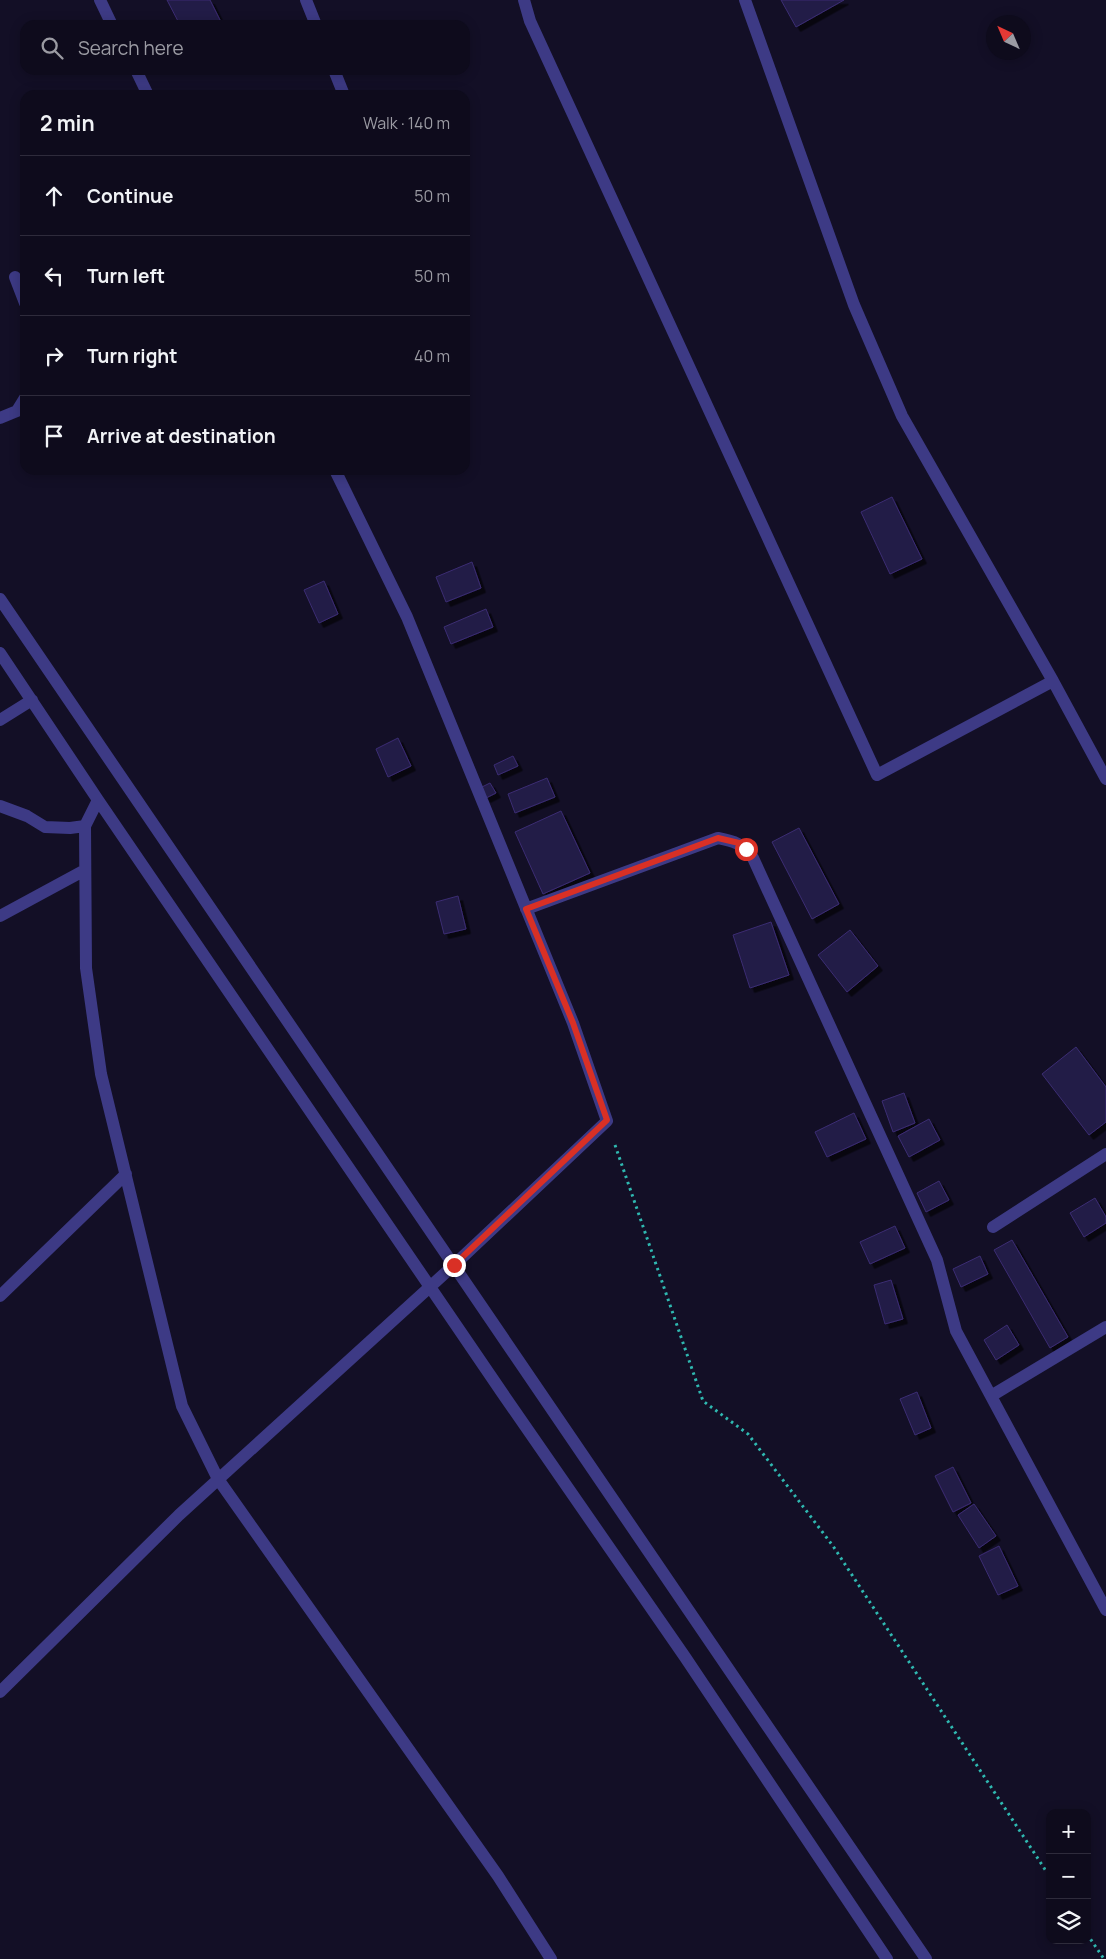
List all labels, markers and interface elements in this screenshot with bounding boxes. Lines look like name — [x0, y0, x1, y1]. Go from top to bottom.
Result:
north arrow — [986, 15, 1031, 60]
search box — [20, 20, 470, 75]
icon: search — [38, 34, 66, 62]
text: Search here — [78, 35, 184, 61]
text: 2 min — [40, 109, 95, 137]
text: Walk · 140 m — [363, 112, 450, 134]
icon: ahead — [40, 182, 68, 210]
text: Continue — [87, 183, 173, 209]
text: 50 m — [414, 185, 450, 207]
icon: left — [40, 262, 68, 290]
text: Turn left — [87, 263, 165, 289]
text: 50 m — [414, 265, 450, 287]
icon: right — [40, 342, 68, 370]
text: Turn right — [87, 343, 177, 369]
text: 40 m — [414, 345, 450, 367]
icon: arrive — [40, 422, 68, 450]
text: Arrive at destination — [87, 423, 276, 449]
route start — [735, 838, 758, 861]
route end — [443, 1254, 466, 1277]
map controls — [1046, 1809, 1091, 1944]
button: + — [1046, 1809, 1091, 1854]
button: − — [1046, 1854, 1091, 1899]
button: layers — [1046, 1899, 1091, 1944]

